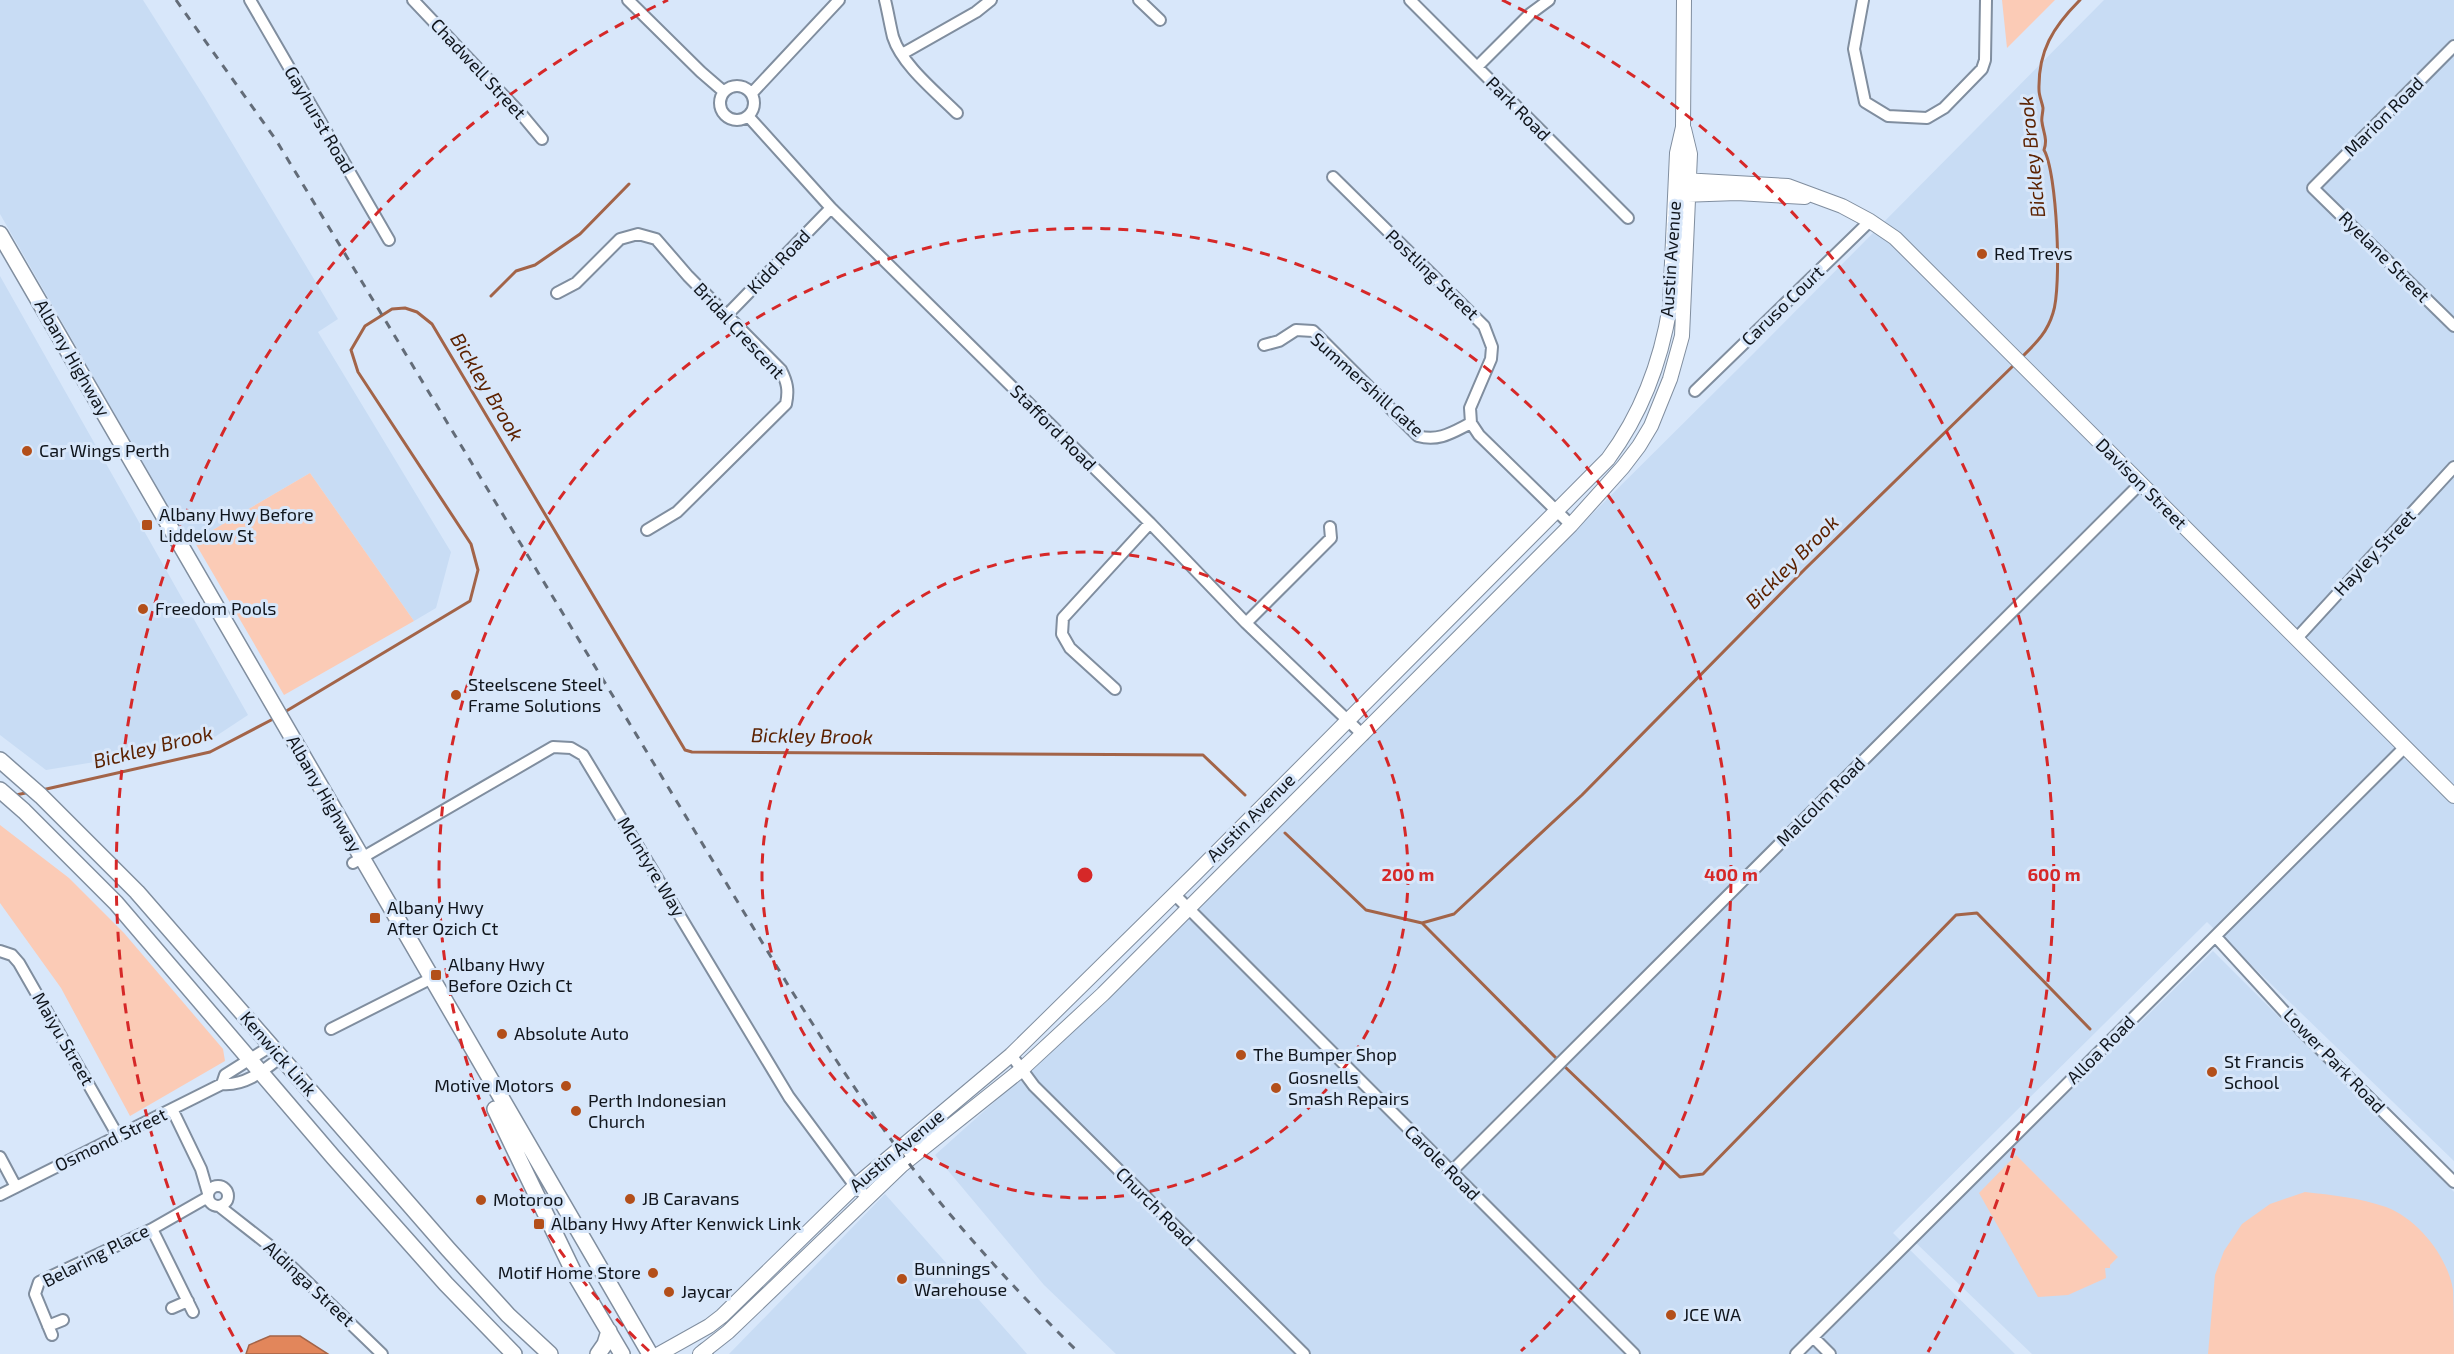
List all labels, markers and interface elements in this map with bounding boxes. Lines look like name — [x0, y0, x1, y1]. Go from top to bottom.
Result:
street label: Chadwell Street — [426, 13, 531, 123]
street label: Gayhurst Road — [280, 62, 359, 177]
street label: Park Road — [1482, 71, 1556, 145]
street label: Marion Road — [2339, 72, 2428, 161]
water label: Bickley Brook — [2013, 95, 2050, 219]
street label: Austin Avenue — [1655, 200, 1685, 318]
street label: Ryelane Street — [2335, 206, 2435, 306]
street label: Kidd Road — [742, 224, 814, 298]
street label: Postling Street — [1381, 224, 1484, 324]
place label: Red Trevs — [1994, 242, 2073, 264]
marker: Red Trevs — [1975, 247, 1989, 261]
street label: Caruso Court — [1737, 261, 1828, 350]
street label: Bridal Crescent — [690, 278, 790, 383]
street label: Albany Highway — [30, 295, 115, 420]
water label: Bickley Brook — [445, 328, 530, 446]
street label: Summershill Gate — [1307, 328, 1429, 441]
street label: Stafford Road — [1006, 380, 1101, 475]
street label: Davison Street — [2092, 433, 2192, 533]
place label: Car Wings Perth — [39, 439, 170, 461]
marker: Car Wings Perth — [20, 444, 34, 458]
place label: Albany Hwy Before Liddelow St — [159, 503, 314, 546]
street label: Hayley Street — [2329, 505, 2420, 600]
water label: Bickley Brook — [1740, 510, 1844, 614]
marker: Albany Hwy Before Liddelow St — [140, 518, 154, 532]
place label: Freedom Pools — [155, 597, 276, 619]
marker: Freedom Pools — [136, 602, 150, 616]
place label: Steelscene Steel Frame Solutions — [468, 673, 603, 716]
marker: Steelscene Steel Frame Solutions — [449, 688, 463, 702]
water label: Bickley Brook — [91, 720, 215, 773]
water label: Bickley Brook — [751, 722, 873, 749]
street label: Albany Highway — [282, 731, 367, 856]
street label: Malcolm Road — [1771, 752, 1869, 850]
street label: Austin Avenue — [1201, 768, 1299, 866]
street label: McIntyre Way — [613, 812, 691, 921]
text: 200 m — [1382, 863, 1434, 885]
text: 400 m — [1704, 863, 1758, 885]
text: 600 m — [2027, 863, 2081, 885]
centre of rings — [1075, 865, 1095, 885]
place label: Albany Hwy After Ozich Ct — [387, 896, 498, 939]
marker: Albany Hwy After Ozich Ct — [368, 911, 382, 925]
place label: Albany Hwy Before Ozich Ct — [448, 953, 573, 996]
marker: Albany Hwy Before Ozich Ct — [429, 968, 443, 982]
street label: Maiyu Street — [28, 988, 99, 1089]
street label: Lower Park Road — [2279, 1003, 2390, 1117]
street label: Kenwick Link — [236, 1007, 321, 1100]
street label: Alloa Road — [2062, 1011, 2139, 1088]
place label: Absolute Auto — [514, 1022, 629, 1044]
marker: Absolute Auto — [495, 1027, 509, 1041]
place label: The Bumper Shop — [1253, 1043, 1397, 1065]
marker: The Bumper Shop — [1234, 1048, 1248, 1062]
place label: St Francis School — [2224, 1050, 2304, 1093]
marker: St Francis School — [2205, 1065, 2219, 1079]
place label: Gosnells Smash Repairs — [1288, 1066, 1409, 1109]
place label: Motive Motors — [434, 1074, 554, 1096]
marker: Motive Motors — [559, 1079, 573, 1093]
marker: Gosnells Smash Repairs — [1269, 1081, 1283, 1095]
place label: Perth Indonesian Church — [588, 1089, 727, 1132]
street label: Osmond Street — [51, 1102, 170, 1176]
marker: Perth Indonesian Church — [569, 1104, 583, 1118]
street label: Austin Avenue — [845, 1104, 948, 1196]
street label: Carole Road — [1400, 1120, 1485, 1205]
street label: Church Road — [1112, 1162, 1200, 1250]
place label: JB Caravans — [642, 1187, 739, 1209]
place label: Motoroo — [493, 1188, 564, 1210]
marker: JB Caravans — [623, 1192, 637, 1206]
marker: Motoroo — [474, 1193, 488, 1207]
place label: Albany Hwy After Kenwick Link — [551, 1212, 801, 1234]
marker: Albany Hwy After Kenwick Link — [532, 1217, 546, 1231]
street label: Belaring Place — [39, 1219, 152, 1291]
street label: Aldinga Street — [260, 1236, 360, 1331]
place label: Bunnings Warehouse — [914, 1257, 1007, 1300]
place label: Motif Home Store — [498, 1261, 641, 1283]
marker: Motif Home Store — [646, 1266, 660, 1280]
marker: Bunnings Warehouse — [895, 1272, 909, 1286]
place label: Jaycar — [681, 1280, 732, 1302]
marker: Jaycar — [662, 1285, 676, 1299]
place label: JCE WA — [1683, 1303, 1742, 1325]
marker: JCE WA — [1664, 1308, 1678, 1322]

